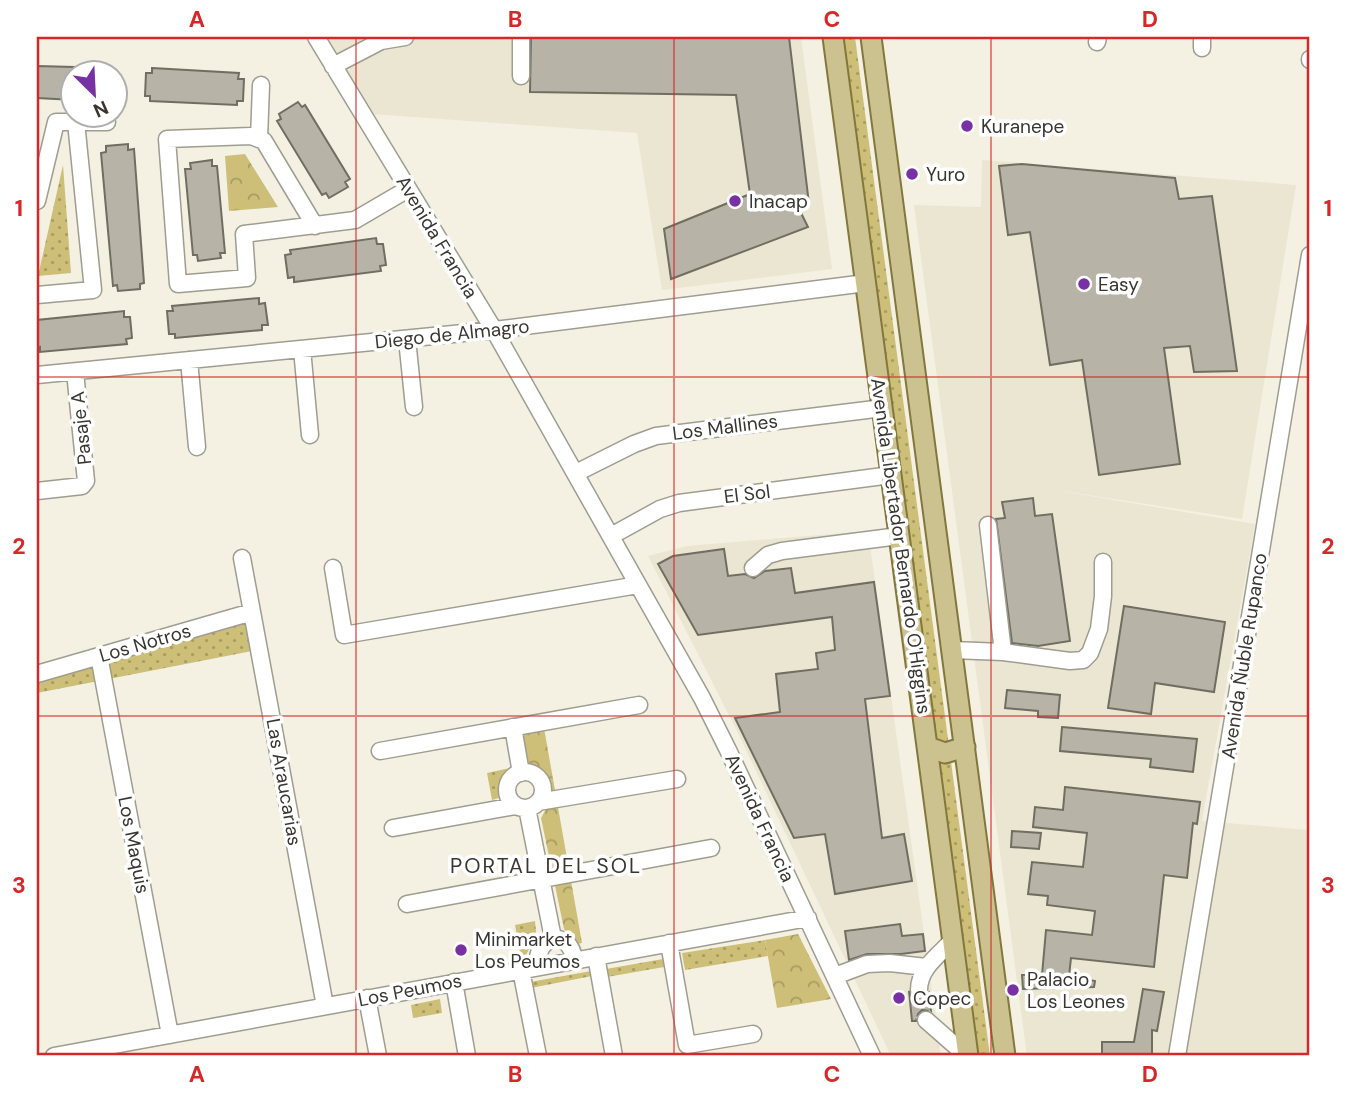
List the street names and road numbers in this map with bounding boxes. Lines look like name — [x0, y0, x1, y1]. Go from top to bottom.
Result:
street label: Avenida Francia — [391, 171, 483, 303]
street label: Diego de Almagro — [373, 313, 531, 355]
street label: Avenida Libertador Bernardo O'Higgins — [865, 376, 937, 716]
street label: Pasaje A — [65, 390, 97, 466]
street label: Los Mallines — [671, 408, 779, 446]
street label: El Sol — [722, 479, 772, 509]
street label: Avenida Ñuble Rupanco — [1215, 551, 1273, 761]
street label: Los Notros — [96, 618, 194, 668]
street label: Las Araucarias — [261, 717, 307, 847]
street label: Avenida Francia — [719, 750, 801, 886]
street label: Los Maquis — [112, 794, 156, 896]
street label: Los Peumos — [356, 968, 464, 1012]

